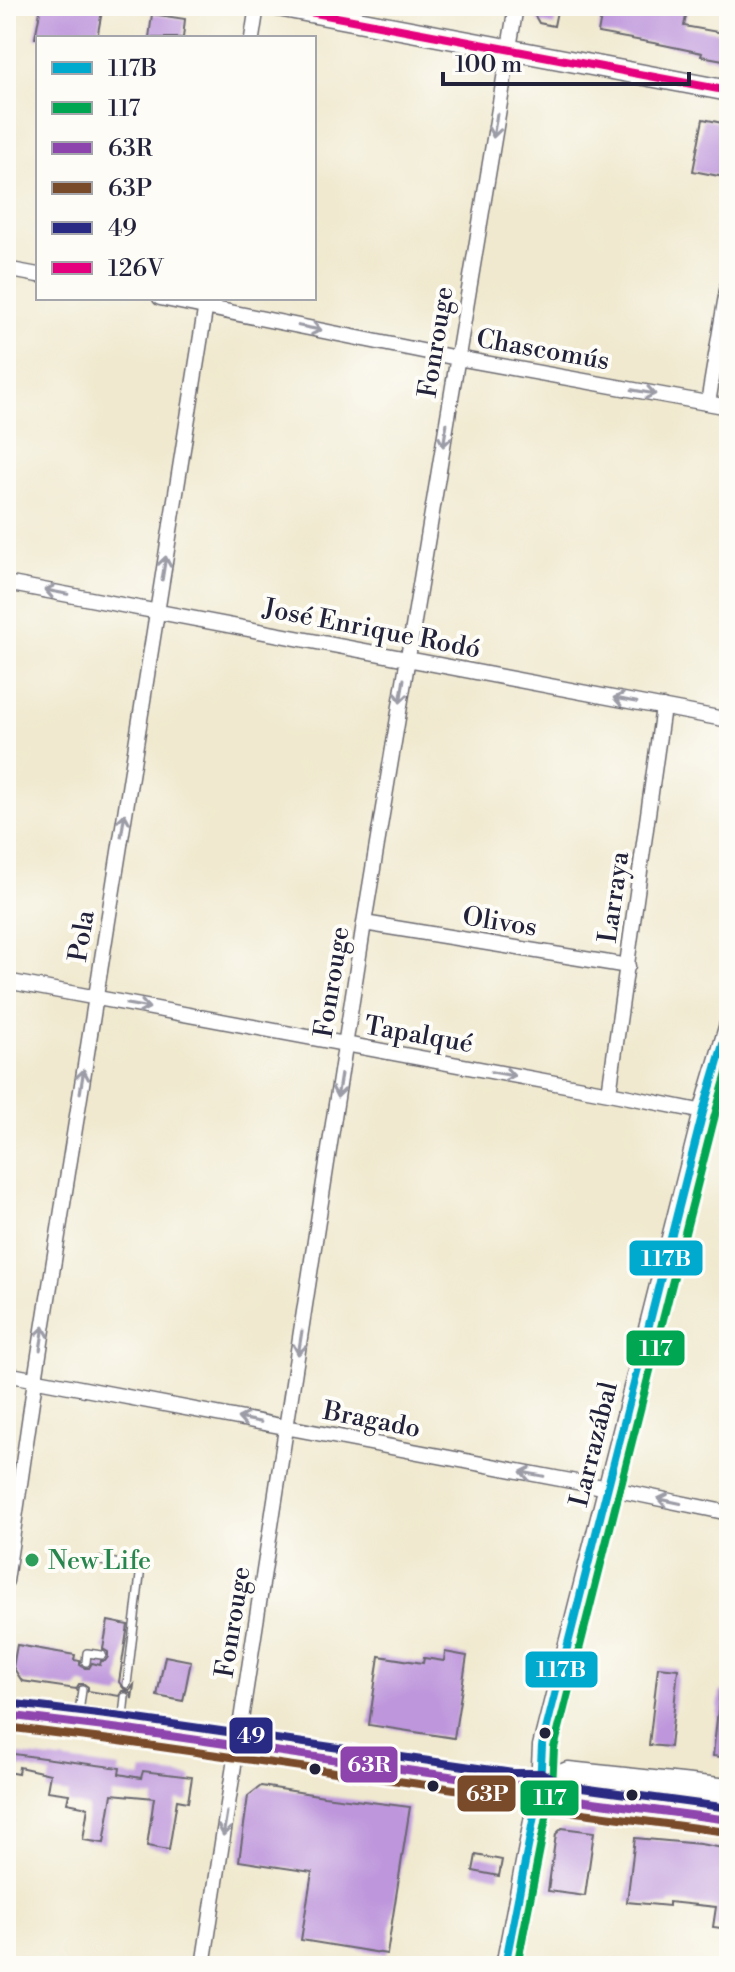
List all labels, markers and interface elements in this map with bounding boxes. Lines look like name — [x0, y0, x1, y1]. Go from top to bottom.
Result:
legend — [36, 36, 316, 300]
scale bar — [443, 36, 689, 86]
text: 100 m — [455, 50, 522, 80]
text: 117B — [108, 54, 157, 84]
text: 117 — [108, 94, 140, 124]
one-way arrow — [487, 113, 502, 138]
text: 63R — [108, 134, 154, 164]
text: 63P — [108, 174, 152, 204]
text: 49 — [108, 214, 137, 244]
text: 126V — [108, 254, 165, 284]
street label: Fonrouge — [411, 284, 461, 400]
one-way arrow — [296, 321, 322, 336]
street label: Chascomús — [474, 323, 612, 377]
one-way arrow — [630, 385, 656, 400]
one-way arrow — [436, 422, 451, 447]
one-way arrow — [158, 556, 173, 581]
one-way arrow — [44, 584, 69, 599]
street label: José Enrique Rodó — [260, 592, 483, 666]
one-way arrow — [394, 678, 409, 704]
one-way arrow — [613, 692, 638, 707]
one-way arrow — [116, 812, 131, 838]
street label: Larraya — [592, 849, 636, 945]
street label: Olivos — [460, 900, 539, 944]
street label: Pola — [62, 907, 102, 964]
street label: Fonrouge — [307, 924, 357, 1040]
one-way arrow — [124, 1000, 150, 1015]
street label: Tapalqué — [362, 1010, 476, 1060]
one-way arrow — [490, 1067, 516, 1082]
one-way arrow — [76, 1069, 91, 1094]
one-way arrow — [331, 1073, 346, 1099]
line badge: 117B — [628, 1239, 704, 1277]
text: 117B — [641, 1246, 691, 1273]
one-way arrow — [35, 1326, 50, 1351]
line badge: 117 — [625, 1329, 686, 1367]
one-way arrow — [292, 1330, 307, 1356]
text: 117 — [639, 1336, 673, 1363]
street label: Larrazábal — [563, 1378, 625, 1510]
street label: Bragado — [319, 1395, 423, 1445]
one-way arrow — [237, 1412, 262, 1427]
one-way arrow — [520, 1465, 545, 1480]
one-way arrow — [656, 1493, 682, 1508]
place label: New Life — [48, 1545, 151, 1577]
marker: New Life — [23, 1551, 41, 1569]
street label: Fonrouge — [208, 1564, 258, 1680]
line badge: 117B — [524, 1650, 599, 1689]
text: 117B — [536, 1657, 586, 1684]
line badge: 49 — [228, 1716, 274, 1755]
text: 49 — [237, 1723, 265, 1750]
unlabelled marker — [537, 1725, 553, 1741]
line badge: 63R — [339, 1745, 399, 1784]
text: 63R — [347, 1752, 391, 1779]
unlabelled marker — [307, 1761, 323, 1777]
line badge: 63P — [456, 1774, 517, 1813]
unlabelled marker — [425, 1778, 441, 1794]
line badge: 117 — [519, 1779, 580, 1817]
text: 63P — [466, 1781, 509, 1808]
text: 117 — [533, 1785, 567, 1812]
unlabelled marker — [624, 1787, 640, 1803]
one-way arrow — [217, 1810, 232, 1836]

